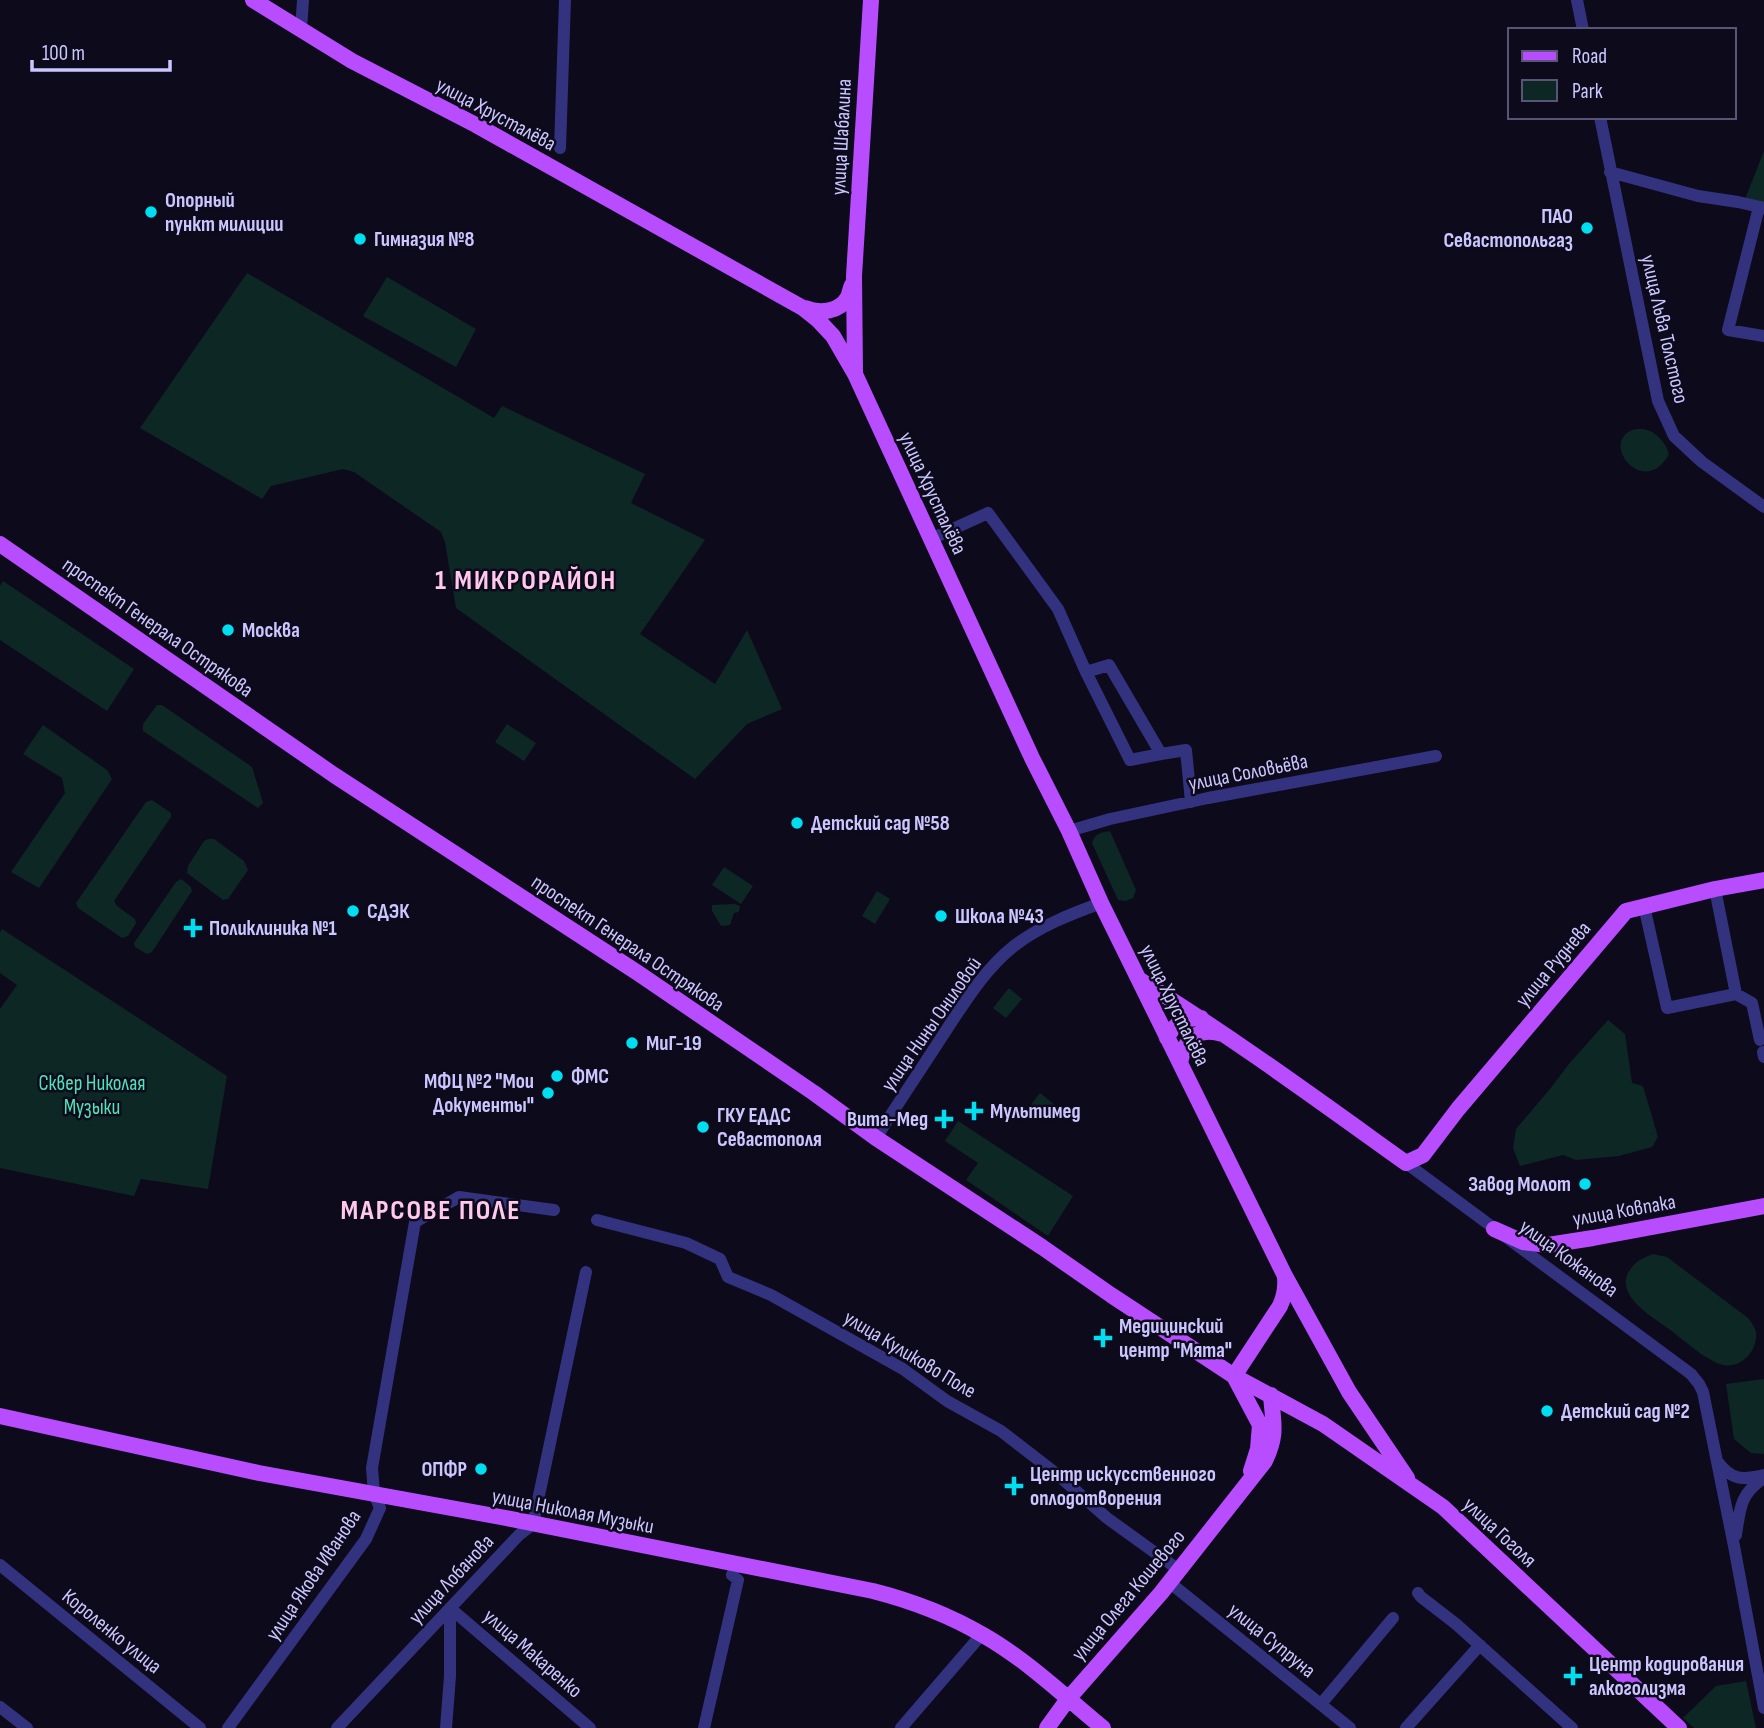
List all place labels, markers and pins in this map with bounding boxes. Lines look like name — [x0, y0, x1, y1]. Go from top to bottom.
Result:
place label: Опорный пункт милиции — [165, 188, 284, 237]
marker: Опорный пункт милиции — [143, 204, 159, 220]
place label: ПАО Севастопольгаз — [1443, 204, 1573, 253]
marker: ПАО Севастопольгаз — [1579, 220, 1595, 236]
place label: Гимназия №8 — [374, 227, 475, 252]
marker: Гимназия №8 — [352, 231, 368, 247]
place label: Москва — [242, 618, 300, 643]
marker: Москва — [220, 622, 236, 638]
place label: Детский сад №58 — [811, 811, 950, 836]
marker: Детский сад №58 — [789, 815, 805, 831]
place label: СДЭК — [367, 899, 410, 924]
marker: СДЭК — [345, 903, 361, 919]
place label: Школа №43 — [955, 904, 1044, 929]
marker: Школа №43 — [933, 908, 949, 924]
place label: Поликлиника №1 — [209, 916, 337, 941]
marker: Поликлиника №1 — [183, 918, 203, 938]
place label: МиГ-19 — [646, 1031, 702, 1056]
marker: МиГ-19 — [624, 1035, 640, 1051]
place label: ФМС — [571, 1064, 609, 1089]
marker: ФМС — [549, 1068, 565, 1084]
place label: МФЦ №2 "Мои Документы" — [424, 1069, 534, 1118]
marker: МФЦ №2 "Мои Документы" — [540, 1085, 556, 1101]
place label: Мультимед — [990, 1099, 1081, 1124]
marker: Мультимед — [964, 1101, 984, 1121]
place label: ГКУ ЕДДС Севастополя — [717, 1103, 822, 1152]
place label: Вита-Мед — [847, 1107, 928, 1132]
marker: Вита-Мед — [934, 1109, 954, 1129]
marker: ГКУ ЕДДС Севастополя — [695, 1119, 711, 1135]
place label: Завод Молот — [1468, 1172, 1571, 1197]
marker: Завод Молот — [1577, 1176, 1593, 1192]
place label: Медицинский центр "Мята" — [1119, 1314, 1232, 1363]
marker: Медицинский центр "Мята" — [1093, 1328, 1113, 1348]
place label: Детский сад №2 — [1561, 1399, 1690, 1424]
marker: Детский сад №2 — [1539, 1403, 1555, 1419]
place label: ОПФР — [421, 1457, 467, 1482]
marker: ОПФР — [473, 1461, 489, 1477]
place label: Центр искусственного оплодотворения — [1030, 1462, 1216, 1511]
marker: Центр искусственного оплодотворения — [1004, 1476, 1024, 1496]
place label: Центр кодирования алкоголизма — [1589, 1652, 1744, 1701]
marker: Центр кодирования алкоголизма — [1563, 1666, 1583, 1686]

